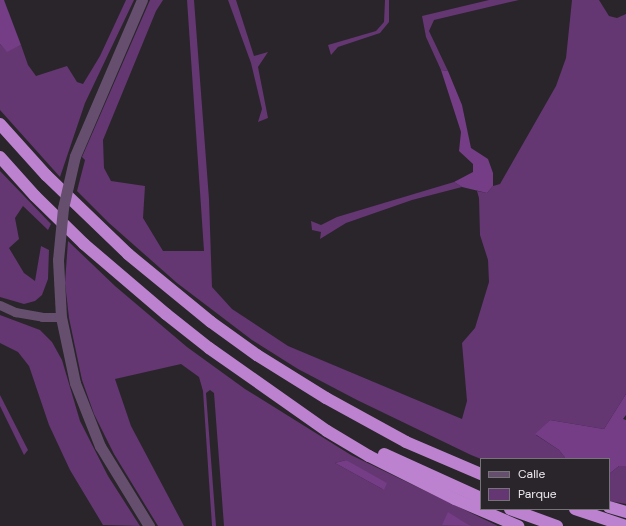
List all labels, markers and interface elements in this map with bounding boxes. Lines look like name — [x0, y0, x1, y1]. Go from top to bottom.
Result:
legend — [480, 458, 610, 510]
text: Calle — [518, 466, 545, 482]
text: Parque — [518, 486, 557, 502]

